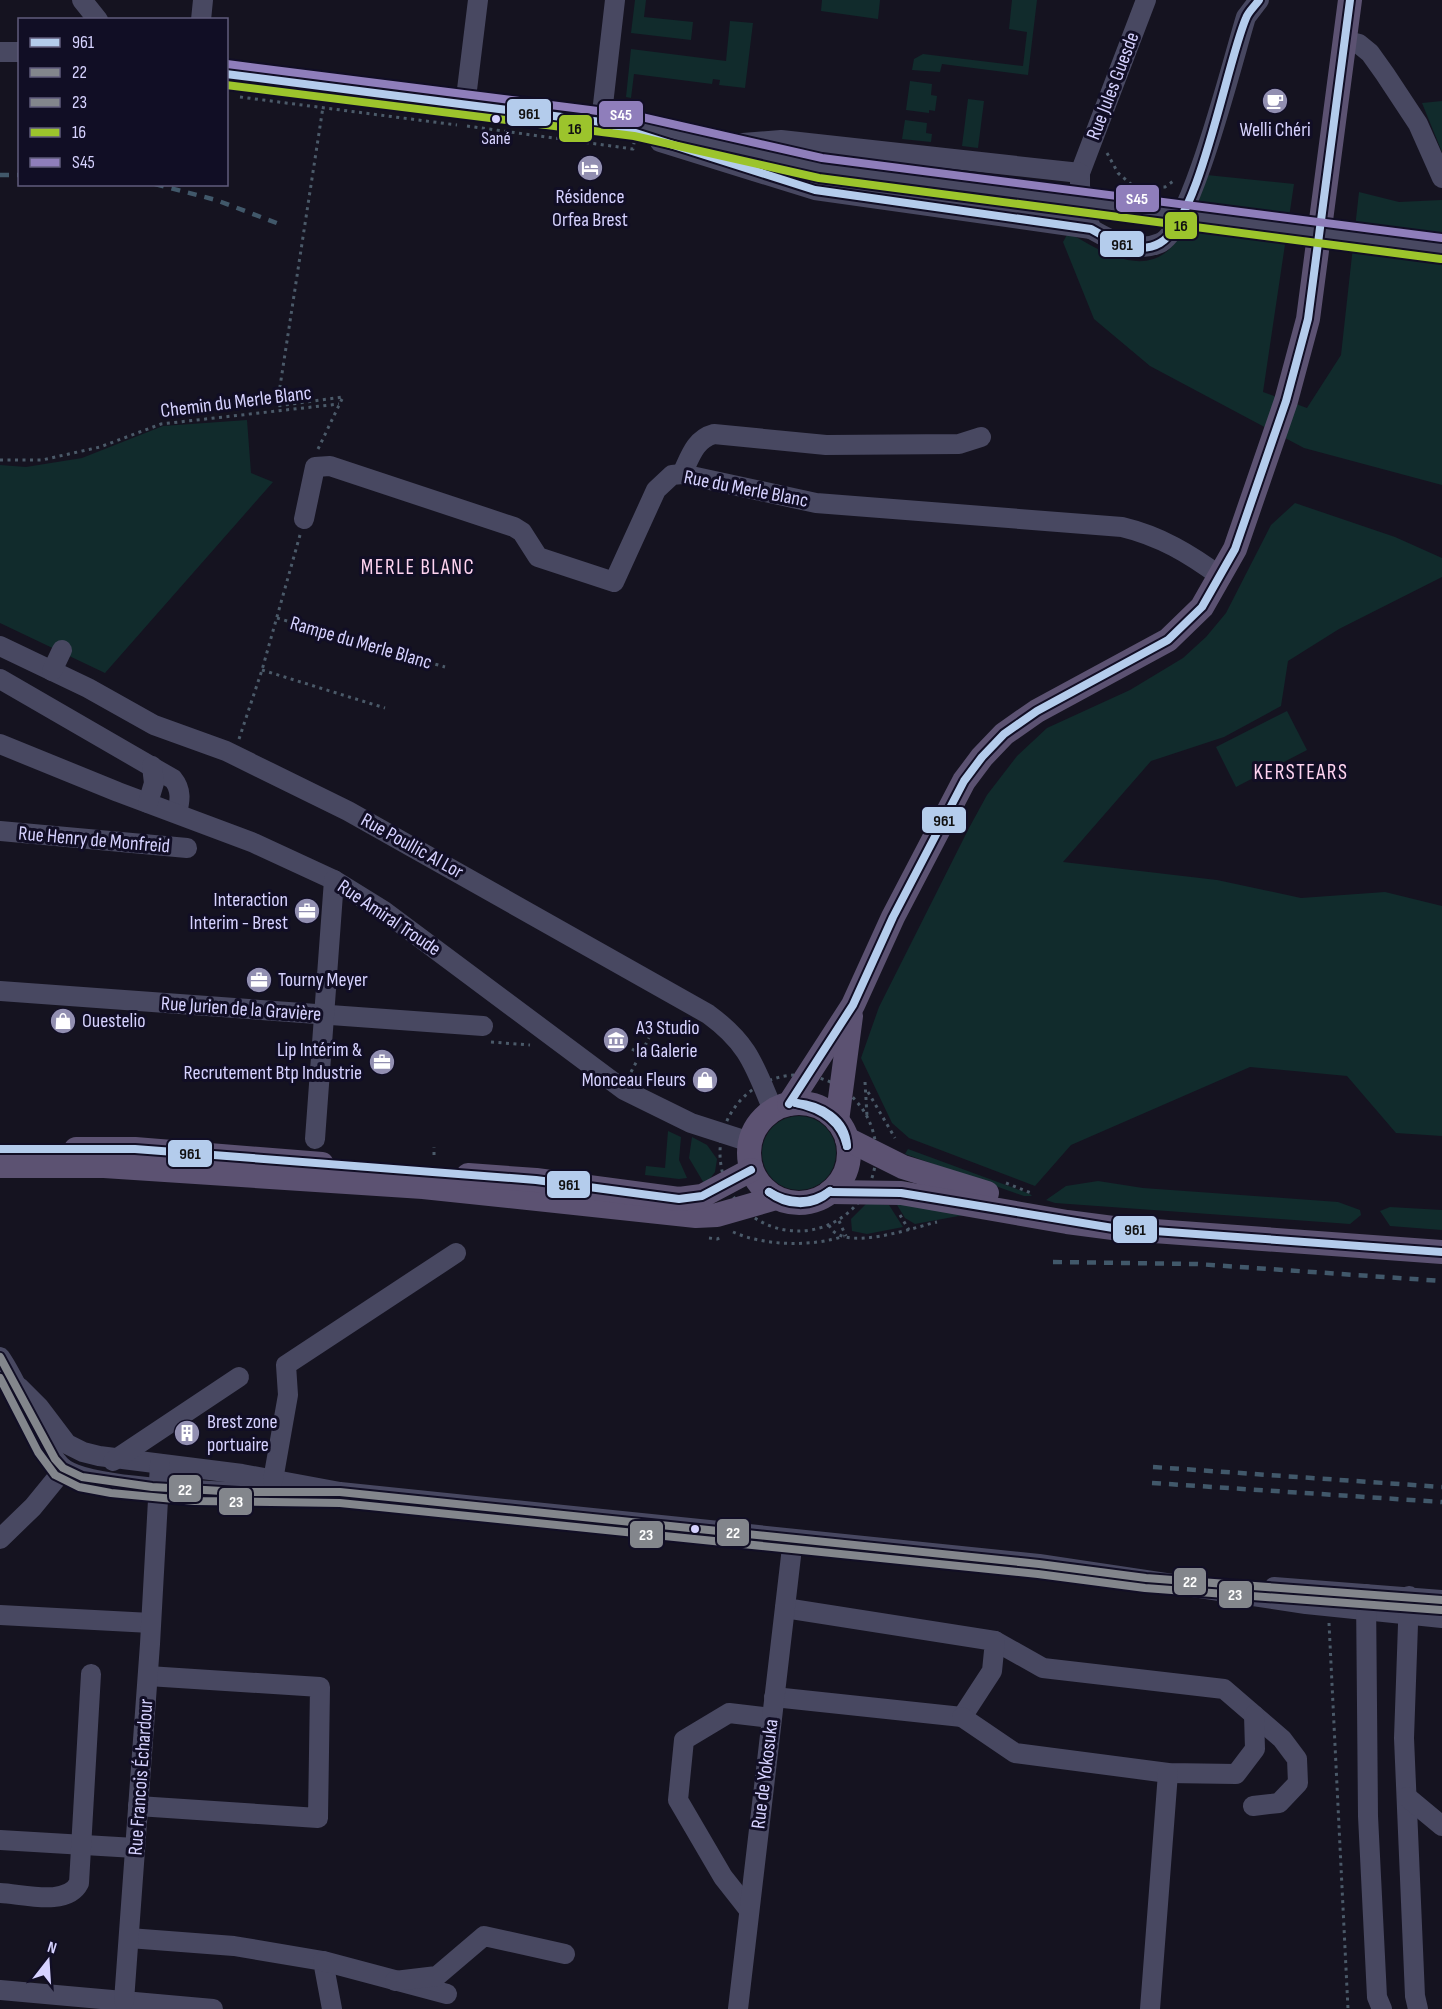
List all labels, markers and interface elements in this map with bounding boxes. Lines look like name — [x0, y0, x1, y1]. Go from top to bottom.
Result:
legend — [18, 18, 228, 186]
street label: Rue Jules Guesde — [1081, 29, 1145, 143]
text: 961 — [72, 32, 95, 53]
text: 22 — [72, 62, 87, 83]
cafe icon: Welli Chéri — [1260, 86, 1290, 116]
text: 23 — [72, 92, 87, 113]
line badge: 961 — [506, 98, 552, 127]
line badge: S45 — [598, 100, 644, 128]
text: 961 — [518, 105, 540, 124]
text: S45 — [610, 106, 632, 125]
marker: Sané — [490, 113, 502, 125]
line badge: 16 — [558, 114, 593, 143]
place label: Welli Chéri — [1239, 118, 1311, 142]
text: 16 — [568, 120, 582, 139]
text: 16 — [72, 122, 86, 143]
place label: Sané — [481, 128, 511, 149]
text: S45 — [72, 152, 95, 173]
hotel icon: Résidence Orfea Brest — [575, 153, 605, 183]
line badge: S45 — [1115, 184, 1160, 213]
place label: Résidence Orfea Brest — [552, 185, 628, 232]
text: S45 — [1126, 190, 1148, 209]
line badge: 16 — [1164, 211, 1198, 240]
text: 16 — [1174, 217, 1188, 236]
line badge: 961 — [1099, 230, 1145, 258]
text: 961 — [1111, 236, 1133, 255]
street label: Chemin du Merle Blanc — [159, 381, 313, 423]
street label: Rue du Merle Blanc — [682, 465, 810, 513]
district label: MERLE BLANC — [361, 555, 475, 580]
street label: Rampe du Merle Blanc — [287, 611, 435, 675]
district label: KERSTEARS — [1254, 760, 1348, 785]
line badge: 961 — [921, 806, 967, 834]
street label: Rue Poullic Al Lor — [356, 808, 468, 884]
text: 961 — [933, 812, 955, 831]
street label: Rue Henry de Monfreid — [17, 821, 171, 859]
street label: Rue Amiral Troude — [333, 875, 445, 961]
place label: Interaction Interim - Brest — [190, 888, 288, 935]
office icon: Interaction Interim - Brest — [292, 896, 322, 926]
office icon: Tourny Meyer — [244, 965, 274, 995]
place label: Tourny Meyer — [278, 968, 368, 992]
street label: Rue Jurien de la Gravière — [160, 991, 322, 1027]
shop icon: Ouestelio — [48, 1006, 78, 1036]
place label: Ouestelio — [82, 1009, 146, 1033]
place label: A3 Studio la Galerie — [635, 1016, 700, 1063]
museum icon: A3 Studio la Galerie — [601, 1025, 631, 1055]
place label: Lip Intérim & Recrutement Btp Industrie — [184, 1038, 362, 1085]
office icon: Lip Intérim & Recrutement Btp Industrie — [367, 1047, 397, 1077]
shop icon: Monceau Fleurs — [690, 1065, 720, 1095]
place label: Monceau Fleurs — [582, 1068, 686, 1092]
line badge: 961 — [167, 1139, 213, 1168]
text: 961 — [179, 1145, 201, 1164]
line badge: 961 — [546, 1170, 591, 1199]
text: 961 — [558, 1176, 580, 1195]
line badge: 961 — [1112, 1215, 1158, 1244]
text: 961 — [1124, 1221, 1146, 1240]
place label: Brest zone portuaire — [207, 1410, 278, 1457]
building icon: Brest zone portuaire — [172, 1418, 202, 1448]
line badge: 22 — [168, 1474, 202, 1503]
text: 22 — [178, 1481, 192, 1500]
line badge: 23 — [218, 1487, 253, 1516]
text: 23 — [229, 1493, 243, 1512]
line badge: 22 — [716, 1518, 750, 1547]
line badge: 23 — [629, 1520, 664, 1549]
unlabelled marker — [689, 1523, 701, 1535]
text: 22 — [726, 1524, 740, 1543]
text: 23 — [639, 1526, 653, 1545]
line badge: 22 — [1173, 1567, 1207, 1596]
text: 22 — [1183, 1573, 1197, 1592]
line badge: 23 — [1218, 1580, 1253, 1609]
text: 23 — [1228, 1586, 1242, 1605]
street label: Rue Francois Échardour — [124, 1698, 158, 1856]
street label: Rue de Yokosuka — [746, 1718, 784, 1830]
north arrow — [18, 1931, 78, 1991]
text: N — [45, 1938, 59, 1958]

